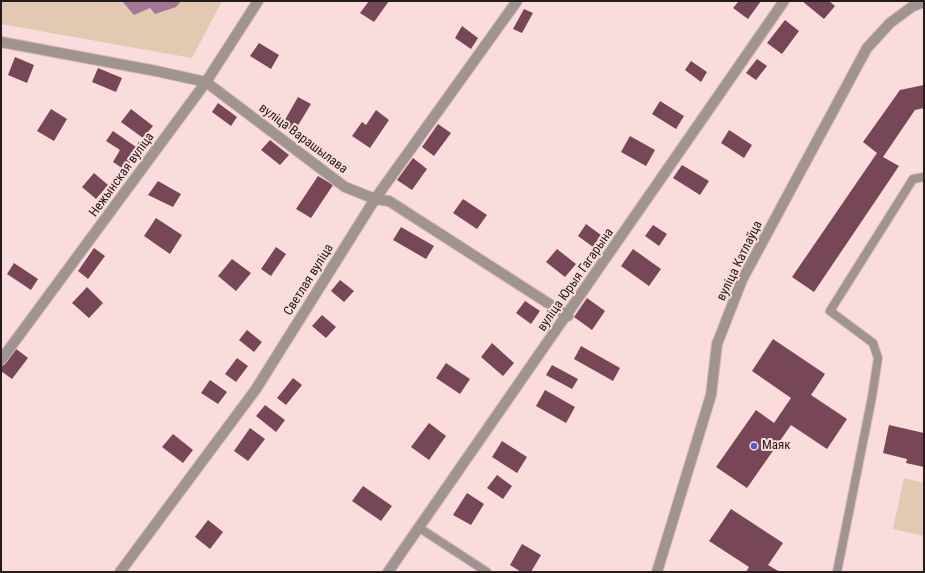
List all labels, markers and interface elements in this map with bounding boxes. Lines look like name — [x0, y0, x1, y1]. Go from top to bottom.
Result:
street label: вуліца Варашылава — [256, 101, 350, 177]
street label: Нежынская вуліца — [86, 130, 158, 220]
street label: вуліца Катлаўца — [714, 219, 766, 303]
street label: вуліца Юрыя Гагарына — [535, 226, 617, 334]
street label: Светлая вуліца — [281, 241, 337, 319]
place label: Маяк — [762, 438, 791, 454]
marker: Маяк — [749, 441, 759, 451]

